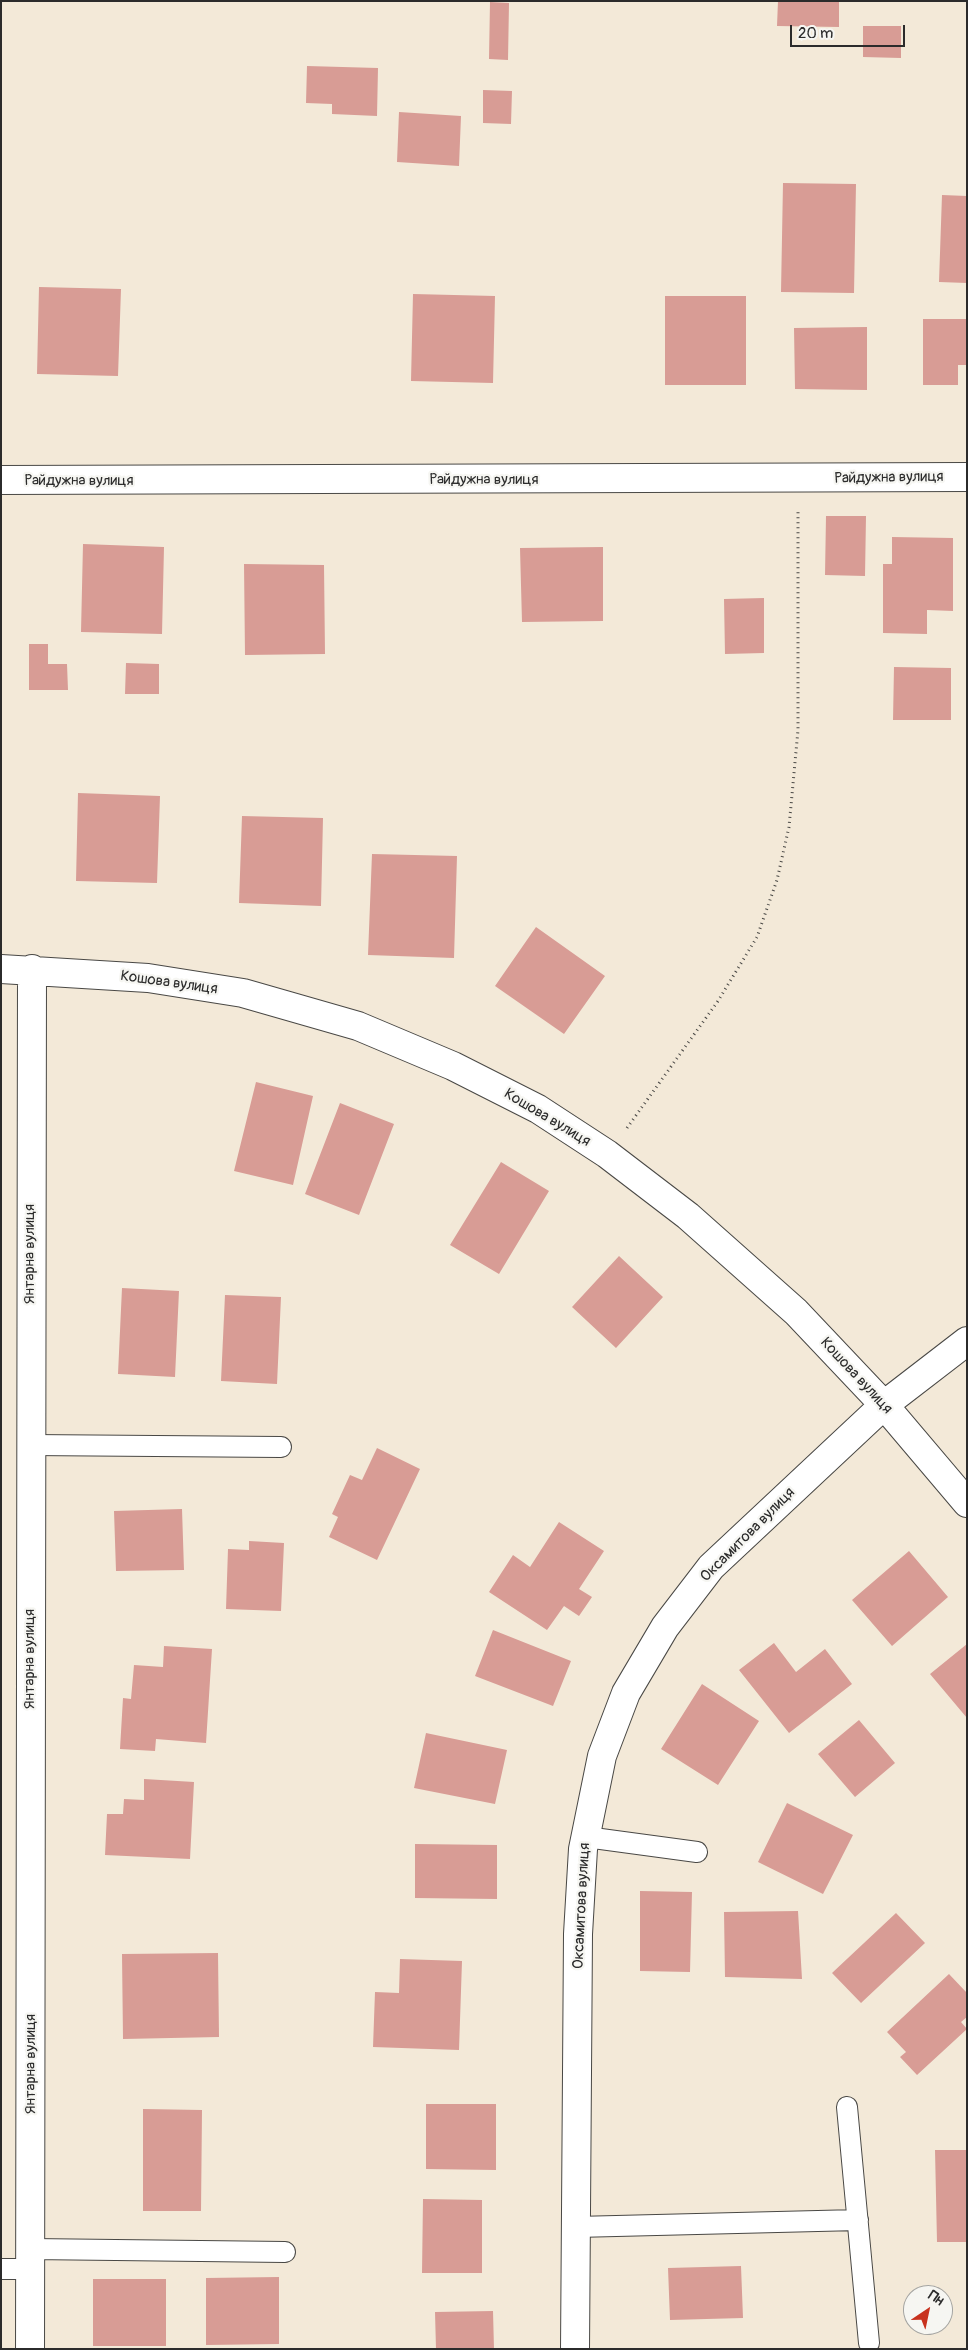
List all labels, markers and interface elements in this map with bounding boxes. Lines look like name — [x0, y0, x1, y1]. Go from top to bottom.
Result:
scale bar — [793, 15, 908, 47]
text: 20 m — [798, 24, 833, 43]
street label: Райдужна вулиця — [834, 468, 944, 488]
street label: Райдужна вулиця — [429, 471, 539, 489]
street label: Райдужна вулиця — [24, 472, 134, 490]
street label: Кошова вулиця — [119, 967, 219, 999]
street label: Кошова вулиця — [500, 1085, 594, 1151]
street label: Янтарна вулиця — [21, 1204, 39, 1304]
street label: Кошова вулиця — [816, 1334, 896, 1418]
street label: Оксамитова вулиця — [697, 1484, 799, 1586]
street label: Янтарна вулиця — [21, 1609, 39, 1709]
street label: Оксамитова вулиця — [570, 1842, 594, 1970]
street label: Янтарна вулиця — [22, 2014, 40, 2114]
north arrow — [903, 2285, 953, 2335]
text: Пн — [925, 2287, 947, 2309]

